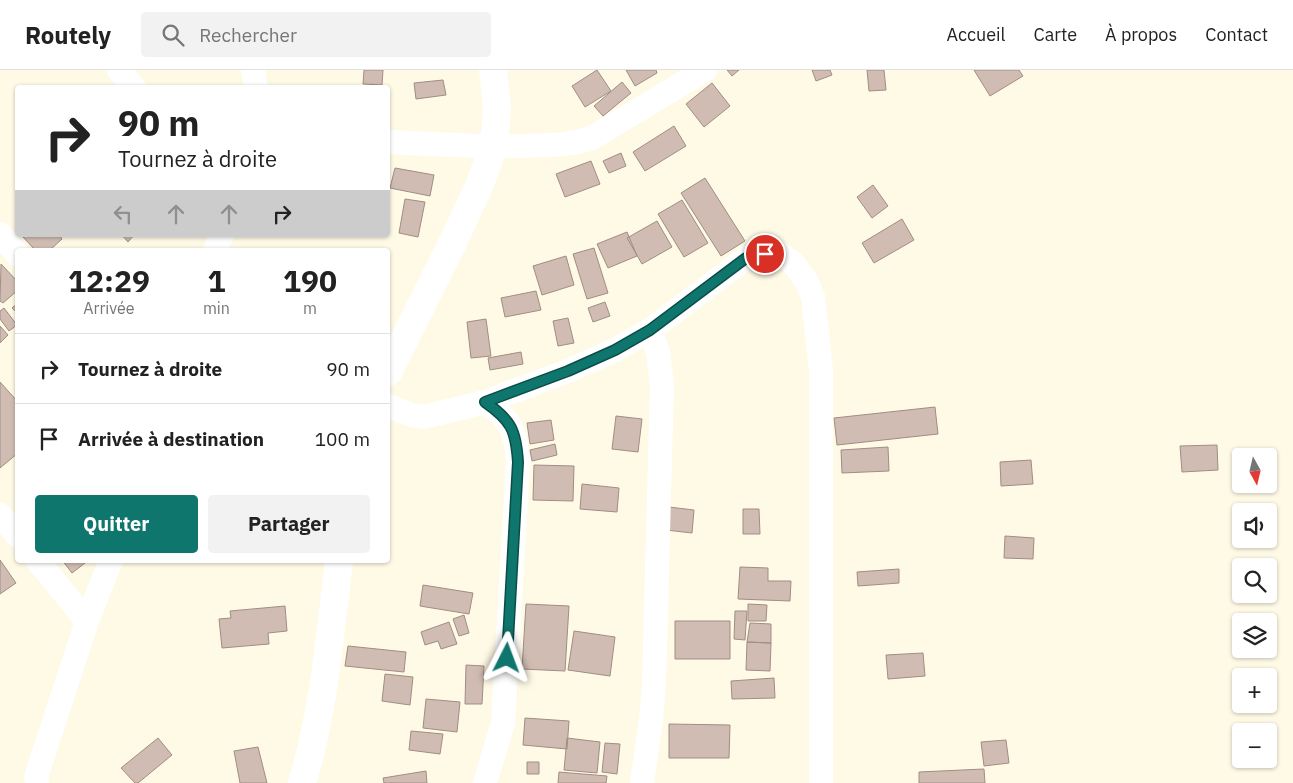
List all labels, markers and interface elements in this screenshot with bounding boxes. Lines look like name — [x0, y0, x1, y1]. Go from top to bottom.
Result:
search box — [141, 12, 491, 57]
text: Routely — [25, 19, 111, 51]
icon: search — [159, 21, 187, 49]
text: Rechercher — [199, 23, 297, 47]
text: Accueil — [946, 23, 1005, 46]
text: Carte — [1033, 23, 1077, 46]
text: À propos — [1105, 23, 1177, 46]
text: Contact — [1205, 23, 1268, 46]
text: 90 m — [118, 100, 200, 146]
icon: right — [35, 105, 100, 170]
text: Tournez à droite — [118, 144, 277, 173]
icon: left — [109, 200, 137, 228]
icon: ahead — [162, 200, 190, 228]
icon: ahead — [215, 200, 243, 228]
icon: right — [268, 200, 296, 228]
pin — [744, 233, 786, 275]
icon: arrive — [751, 240, 779, 268]
text: 12:29 — [68, 261, 150, 300]
text: 1 — [207, 261, 225, 300]
text: 190 — [283, 261, 337, 300]
text: Arrivée — [83, 298, 135, 318]
text: min — [203, 298, 230, 318]
text: m — [303, 298, 317, 318]
icon: right — [35, 355, 63, 383]
text: Tournez à droite — [78, 357, 222, 381]
text: 90 m — [326, 357, 370, 381]
icon: arrive — [35, 425, 63, 453]
text: Arrivée à destination — [78, 427, 264, 451]
text: 100 m — [315, 427, 370, 451]
north arrow — [1232, 448, 1278, 492]
map controls — [1232, 448, 1277, 768]
button: Quitter — [35, 495, 198, 553]
button: Partager — [208, 495, 370, 553]
button: sound — [1232, 503, 1277, 548]
button: search — [1232, 558, 1277, 603]
button: layers — [1232, 613, 1277, 658]
position arrow — [480, 631, 532, 683]
button: + — [1232, 668, 1277, 713]
button: − — [1232, 723, 1277, 768]

